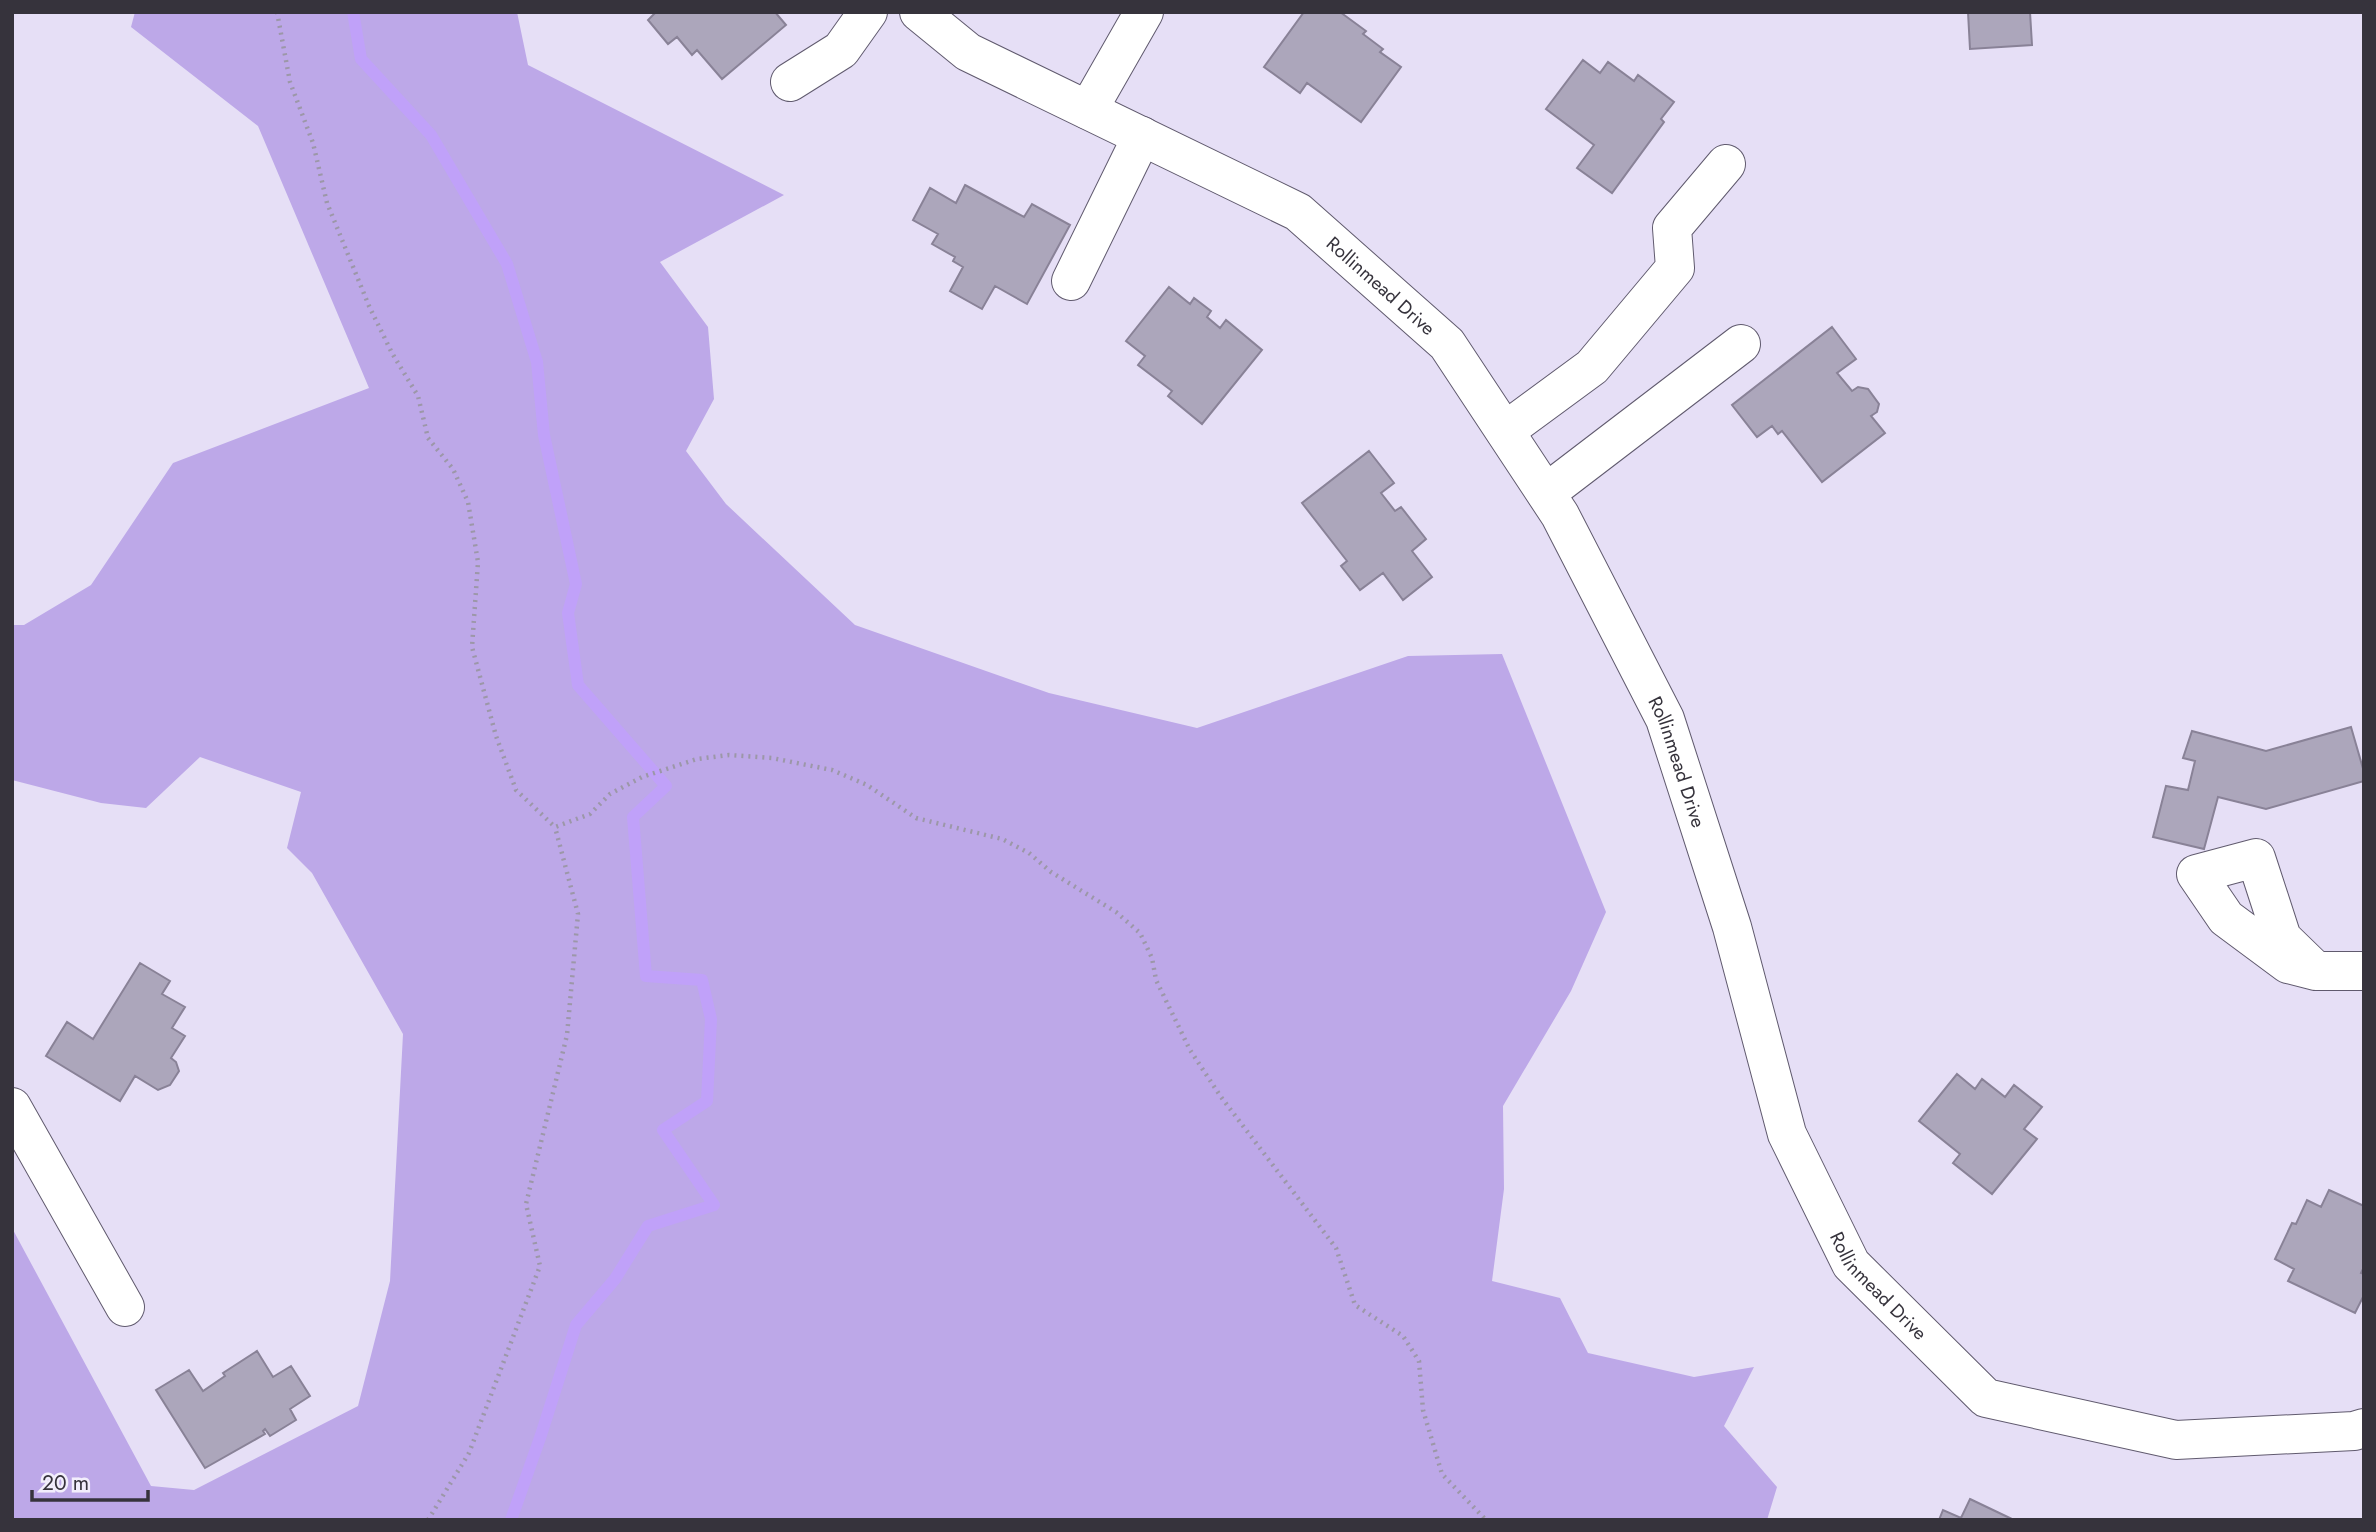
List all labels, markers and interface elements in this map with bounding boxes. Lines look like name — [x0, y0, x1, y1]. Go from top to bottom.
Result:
street label: Rollinmead Drive — [1321, 230, 1442, 341]
street label: Rollinmead Drive — [1642, 691, 1713, 831]
street label: Rollinmead Drive — [1824, 1227, 1933, 1346]
scale bar — [32, 1458, 147, 1502]
text: 20 m — [42, 1468, 89, 1498]

